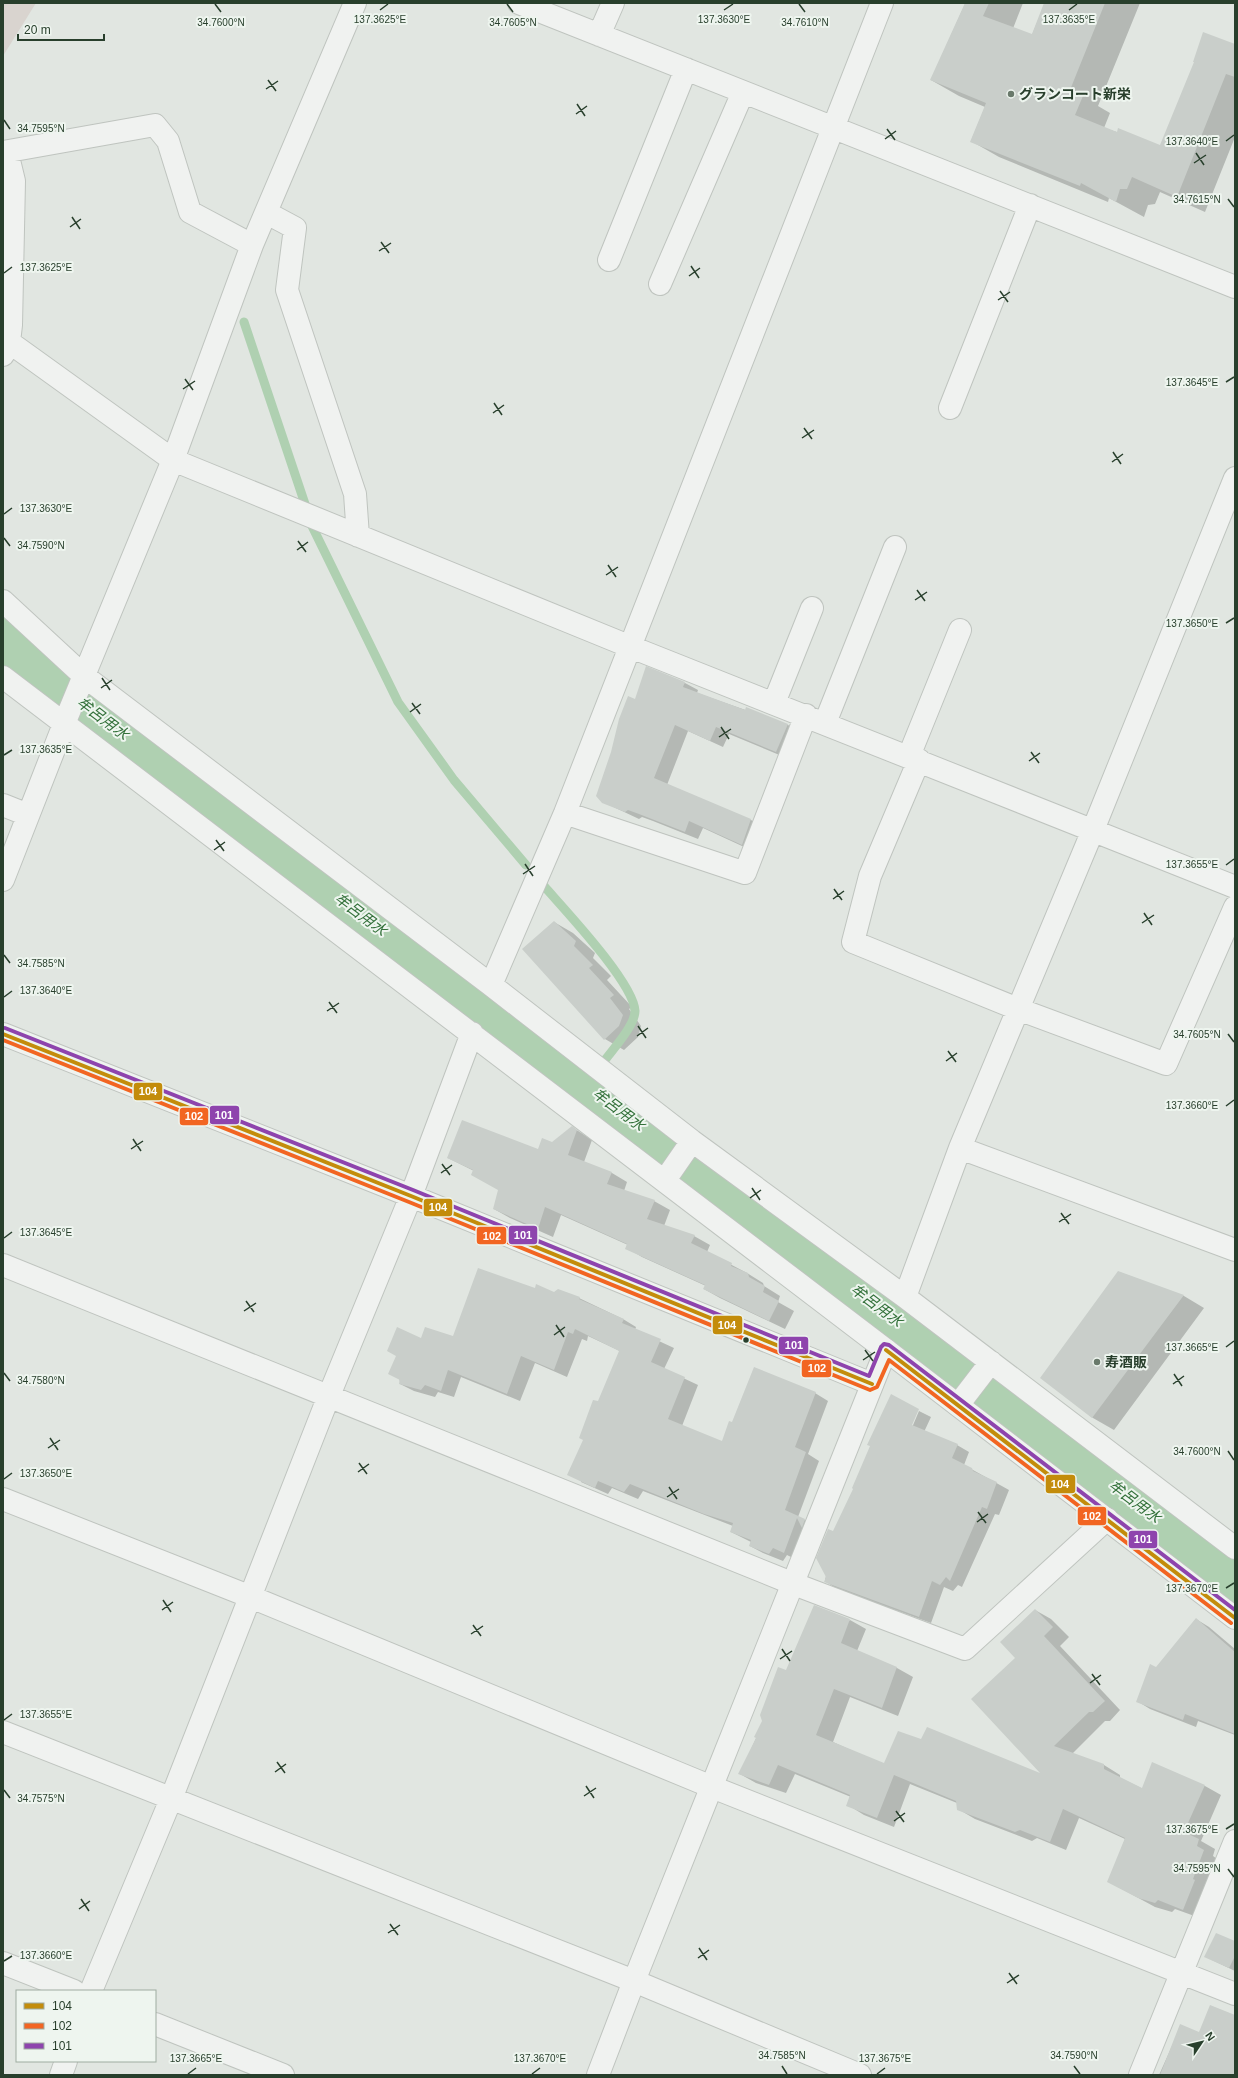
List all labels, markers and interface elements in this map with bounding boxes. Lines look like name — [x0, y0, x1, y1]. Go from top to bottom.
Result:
text: 137.3625°E — [354, 14, 407, 25]
text: 137.3630°E — [698, 14, 751, 25]
text: 137.3635°E — [1043, 14, 1096, 25]
scale bar — [18, 16, 104, 42]
text: 34.7600°N — [197, 17, 245, 28]
text: 34.7605°N — [489, 17, 537, 28]
text: 34.7610°N — [781, 17, 829, 28]
text: 20 m — [24, 23, 51, 37]
place label: グランコート新栄 — [1019, 86, 1131, 102]
marker: グランコート新栄 — [1006, 89, 1016, 99]
text: 34.7595°N — [17, 123, 65, 134]
text: 137.3640°E — [1166, 136, 1219, 147]
text: 34.7615°N — [1173, 194, 1221, 205]
text: 137.3625°E — [20, 262, 73, 273]
text: 137.3645°E — [1166, 377, 1219, 388]
text: 137.3630°E — [20, 503, 73, 514]
text: 34.7590°N — [17, 540, 65, 551]
text: 137.3650°E — [1166, 618, 1219, 629]
water label: 牟呂用水 — [74, 693, 134, 744]
text: 137.3635°E — [20, 744, 73, 755]
text: 137.3655°E — [1166, 859, 1219, 870]
water label: 牟呂用水 — [332, 889, 392, 940]
text: 34.7585°N — [17, 958, 65, 969]
text: 137.3640°E — [20, 985, 73, 996]
text: 34.7605°N — [1173, 1029, 1221, 1040]
line badge: 104 — [133, 1082, 163, 1101]
water label: 牟呂用水 — [590, 1084, 650, 1135]
text: 104 — [139, 1085, 158, 1097]
text: 137.3660°E — [1166, 1100, 1219, 1111]
line badge: 101 — [209, 1105, 240, 1125]
line badge: 102 — [179, 1107, 209, 1126]
text: 101 — [215, 1109, 233, 1121]
text: 102 — [185, 1110, 203, 1122]
line badge: 104 — [423, 1198, 453, 1217]
text: 104 — [429, 1201, 448, 1213]
line badge: 101 — [508, 1225, 538, 1245]
line badge: 102 — [476, 1226, 507, 1245]
text: 137.3645°E — [20, 1227, 73, 1238]
text: 101 — [514, 1229, 532, 1241]
text: 102 — [483, 1230, 501, 1242]
water label: 牟呂用水 — [848, 1280, 908, 1331]
line badge: 104 — [712, 1315, 743, 1335]
text: 104 — [718, 1319, 737, 1331]
unlabelled marker — [741, 1335, 751, 1345]
line badge: 101 — [778, 1336, 809, 1355]
text: 101 — [785, 1339, 803, 1351]
text: 137.3665°E — [1166, 1342, 1219, 1353]
place label: 寿酒販 — [1105, 1354, 1147, 1370]
marker: 寿酒販 — [1092, 1357, 1102, 1367]
line badge: 102 — [801, 1359, 832, 1378]
text: 102 — [808, 1362, 826, 1374]
text: 34.7580°N — [17, 1375, 65, 1386]
text: 34.7600°N — [1173, 1446, 1221, 1457]
text: 137.3650°E — [20, 1468, 73, 1479]
line badge: 104 — [1045, 1474, 1076, 1494]
water label: 牟呂用水 — [1106, 1476, 1166, 1527]
text: 104 — [1051, 1478, 1070, 1490]
line badge: 102 — [1077, 1506, 1107, 1526]
text: 102 — [1083, 1510, 1101, 1522]
line badge: 101 — [1128, 1530, 1158, 1549]
text: 101 — [1134, 1533, 1152, 1545]
text: 137.3670°E — [1166, 1583, 1219, 1594]
text: 137.3655°E — [20, 1709, 73, 1720]
text: 34.7575°N — [17, 1793, 65, 1804]
text: 137.3675°E — [1166, 1824, 1219, 1835]
text: 34.7595°N — [1173, 1863, 1221, 1874]
text: 137.3660°E — [20, 1950, 73, 1961]
legend — [16, 1990, 156, 2062]
text: 104 — [52, 1999, 72, 2013]
text: 102 — [52, 2019, 72, 2033]
north arrow — [1182, 2022, 1222, 2062]
text: N — [1203, 2030, 1217, 2043]
text: 101 — [52, 2039, 72, 2053]
text: 34.7585°N — [758, 2050, 806, 2061]
text: 34.7590°N — [1050, 2050, 1098, 2061]
text: 137.3665°E — [170, 2053, 223, 2064]
text: 137.3670°E — [514, 2053, 567, 2064]
text: 137.3675°E — [859, 2053, 912, 2064]

